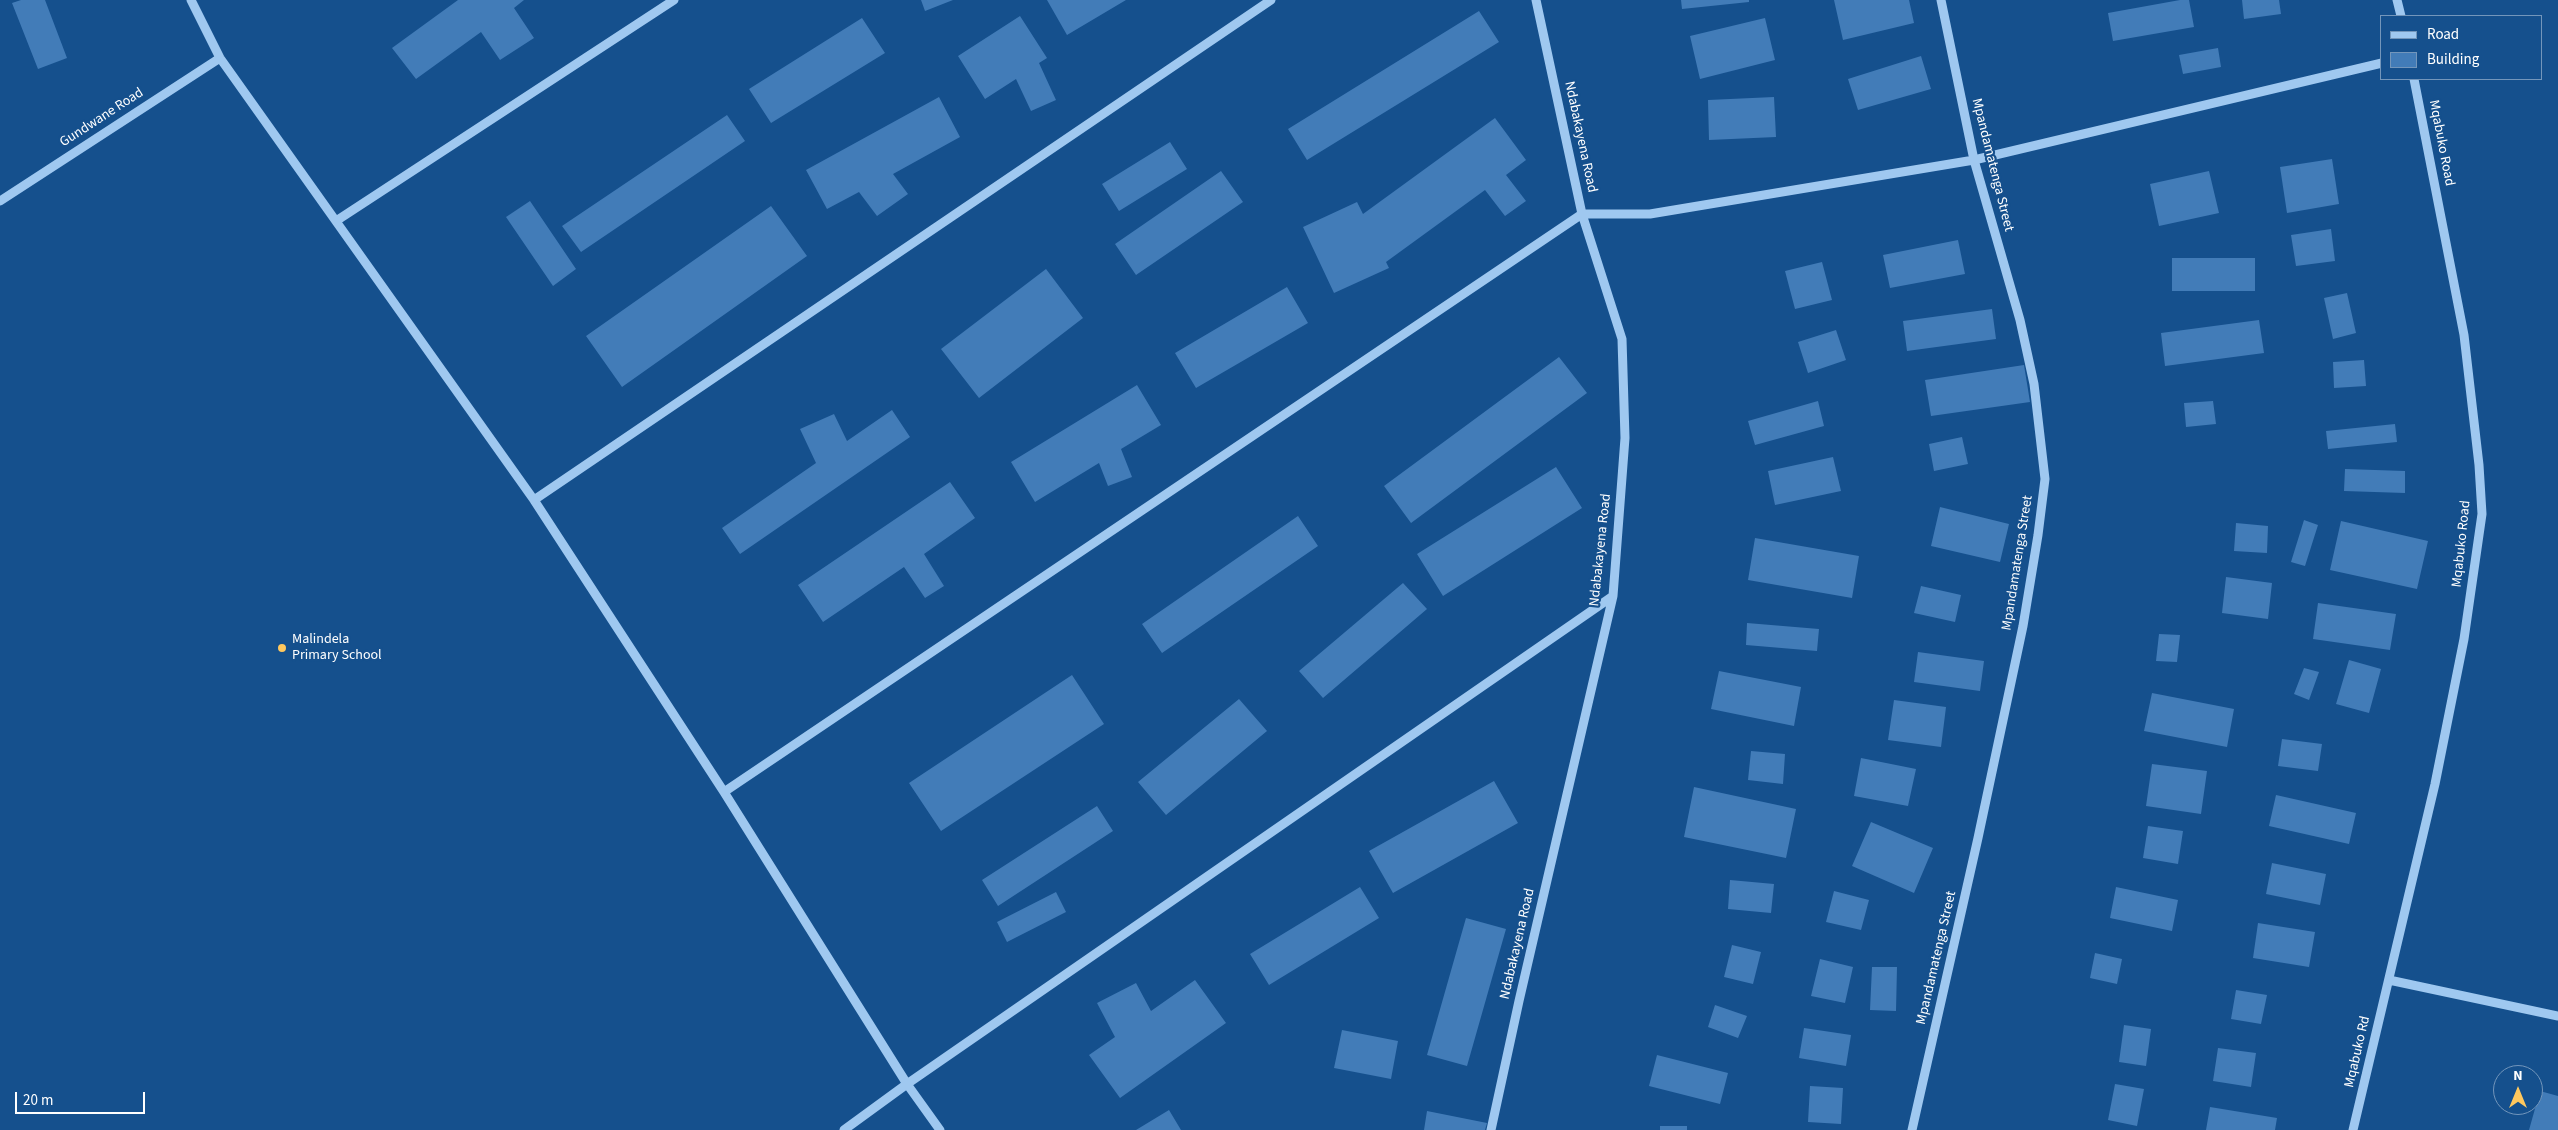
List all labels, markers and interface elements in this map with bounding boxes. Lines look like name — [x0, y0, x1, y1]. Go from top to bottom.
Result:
legend — [2380, 15, 2543, 80]
text: Road — [2427, 24, 2459, 45]
text: Building — [2427, 49, 2479, 70]
street label: Ndabakayena Road — [1560, 80, 1600, 194]
street label: Gundwane Road — [57, 85, 147, 151]
street label: Mpandamatenga Street — [1967, 97, 2017, 233]
street label: Mqabuko Road — [2424, 98, 2458, 188]
street label: Ndabakayena Road — [1587, 493, 1615, 607]
street label: Mpandamatenga Street — [1999, 494, 2037, 632]
street label: Mqabuko Road — [2449, 500, 2475, 588]
place label: Malindela Primary School — [292, 632, 382, 664]
marker: Malindela Primary School — [276, 642, 288, 654]
street label: Ndabakayena Road — [1497, 887, 1539, 1001]
street label: Mpandamatenga Street — [1913, 890, 1961, 1026]
street label: Mqabuko Rd — [2342, 1015, 2374, 1089]
north arrow — [2493, 1065, 2543, 1115]
text: N — [2513, 1066, 2523, 1086]
scale bar — [18, 1082, 148, 1114]
text: 20 m — [23, 1090, 53, 1111]

